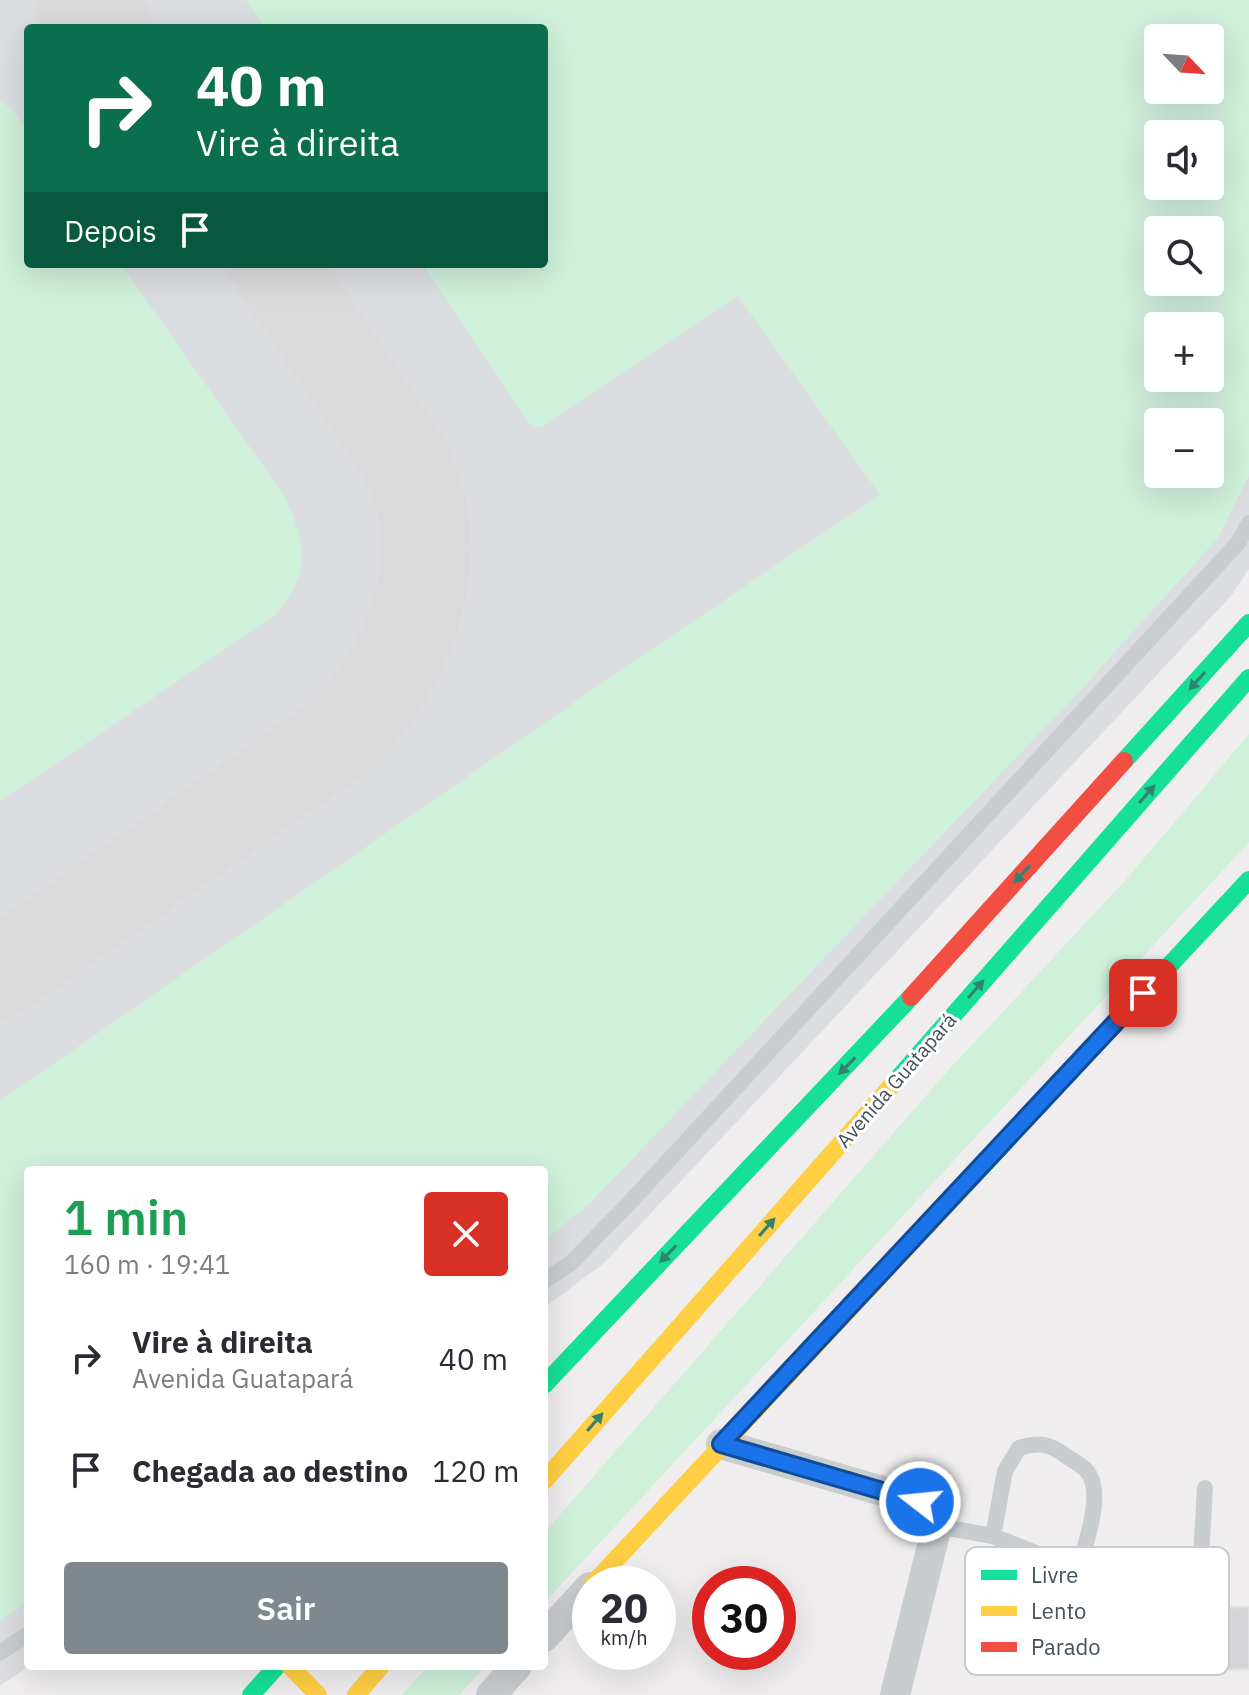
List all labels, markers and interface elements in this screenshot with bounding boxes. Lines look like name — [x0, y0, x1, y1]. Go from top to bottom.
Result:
north arrow — [1144, 24, 1224, 104]
map controls — [1144, 24, 1224, 488]
text: 40 m — [196, 49, 326, 121]
icon: right — [64, 56, 168, 160]
text: Vire à direita — [196, 119, 399, 166]
button: sound — [1144, 120, 1224, 200]
icon: arrive — [173, 208, 217, 252]
text: Depois — [64, 211, 157, 250]
button: search — [1144, 216, 1224, 296]
button: + — [1144, 312, 1224, 392]
button: − — [1144, 408, 1224, 488]
one-way arrow — [1188, 672, 1206, 691]
one-way arrow — [1138, 785, 1156, 804]
one-way arrow — [1014, 864, 1032, 883]
pin — [1109, 959, 1177, 1027]
icon: arrive — [1121, 971, 1165, 1015]
one-way arrow — [966, 980, 984, 999]
street label: Avenida Guatapará — [830, 1007, 962, 1153]
one-way arrow — [838, 1056, 856, 1075]
text: 1 min — [64, 1186, 188, 1248]
button: close — [424, 1192, 508, 1276]
one-way arrow — [758, 1217, 775, 1237]
one-way arrow — [659, 1245, 677, 1264]
text: 160 m · 19:41 — [64, 1247, 230, 1281]
text: Vire à direita — [132, 1322, 313, 1361]
icon: right — [64, 1336, 108, 1380]
text: 40 m — [439, 1339, 508, 1378]
text: Avenida Guatapará — [132, 1361, 353, 1395]
one-way arrow — [586, 1413, 604, 1432]
icon: arrive — [64, 1448, 108, 1492]
text: Chegada ao destino — [132, 1451, 408, 1490]
text: 120 m — [432, 1451, 519, 1490]
position arrow — [878, 1460, 962, 1544]
legend — [965, 1547, 1229, 1675]
text: Livre — [1031, 1560, 1078, 1589]
button: Sair — [64, 1562, 508, 1654]
speed limit sign: 30 — [692, 1566, 796, 1670]
text: 20 — [600, 1582, 648, 1634]
text: Lento — [1031, 1596, 1086, 1625]
text: km/h — [600, 1624, 648, 1651]
text: Parado — [1031, 1632, 1101, 1661]

